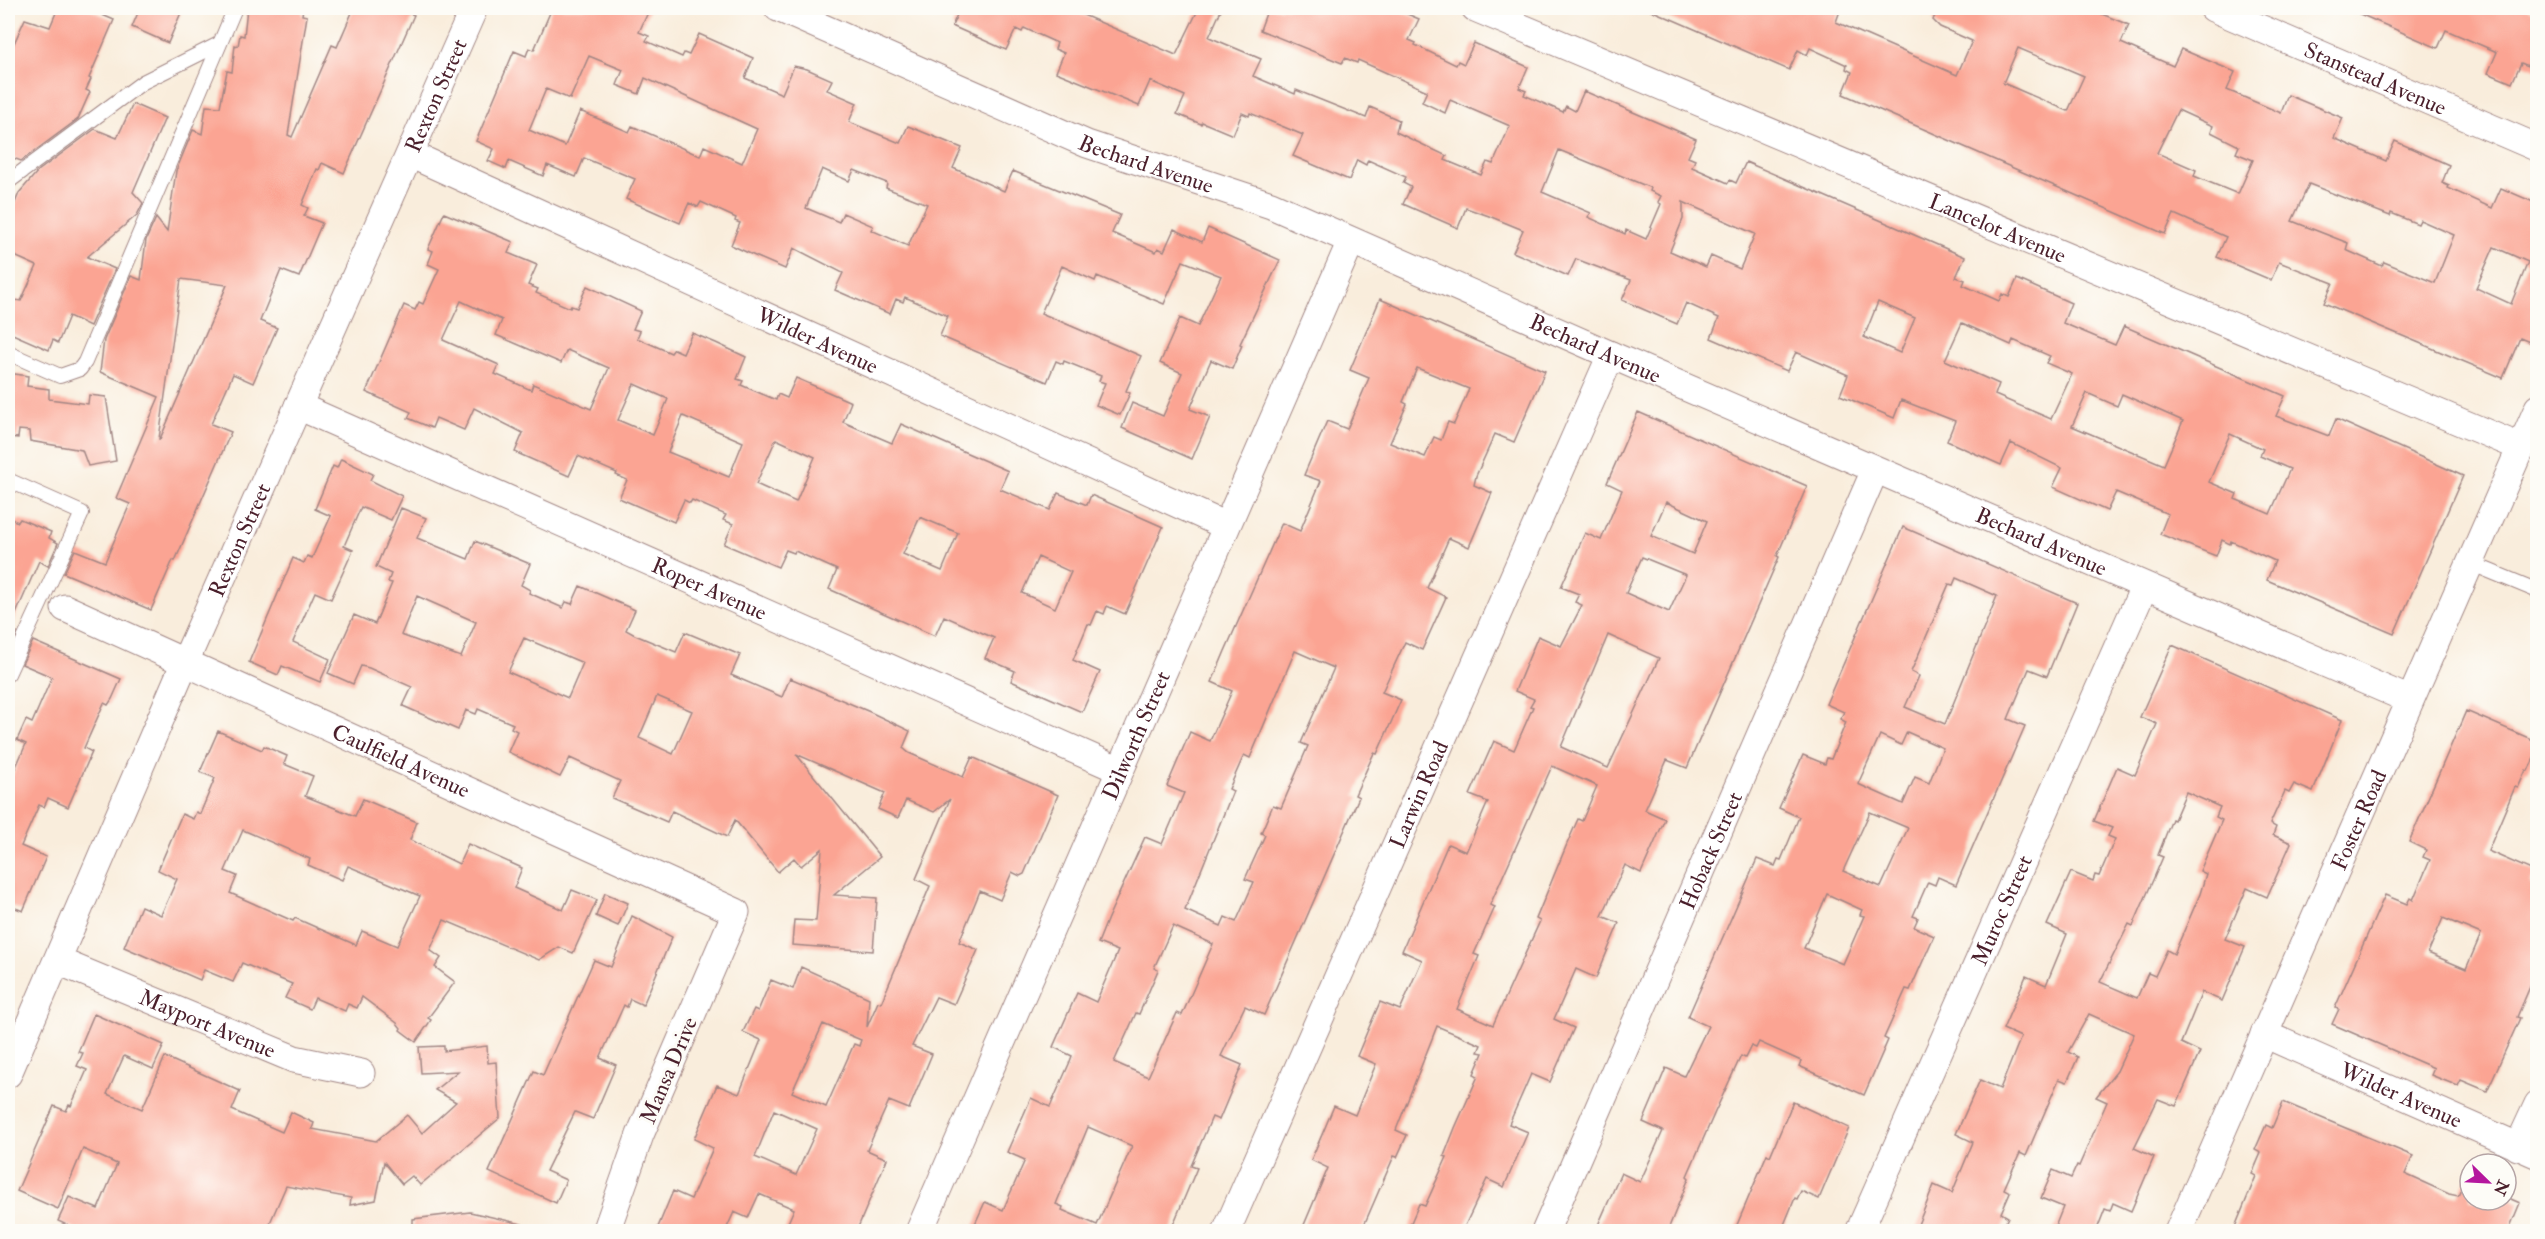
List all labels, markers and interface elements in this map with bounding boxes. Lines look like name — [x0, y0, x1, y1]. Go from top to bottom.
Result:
street label: Rexton Street — [399, 35, 474, 157]
street label: Stanstead Avenue — [2300, 36, 2450, 122]
street label: Bechard Avenue — [1074, 129, 1217, 200]
street label: Lancelot Avenue — [1925, 187, 2070, 270]
street label: Wilder Avenue — [751, 301, 882, 381]
street label: Bechard Avenue — [1525, 308, 1665, 390]
street label: Rexton Street — [203, 479, 277, 601]
street label: Bechard Avenue — [1971, 501, 2111, 582]
street label: Roper Avenue — [647, 551, 771, 627]
street label: Dilworth Street — [1096, 667, 1177, 804]
street label: Caulfield Avenue — [327, 718, 474, 805]
street label: Larwin Road — [1383, 736, 1455, 853]
street label: Foster Road — [2325, 765, 2393, 874]
street label: Hoback Street — [1673, 788, 1749, 914]
street label: Muroc Street — [1966, 851, 2039, 970]
street label: Mayport Avenue — [135, 983, 280, 1065]
street label: Mansa Drive — [634, 1013, 704, 1128]
street label: Wilder Avenue — [2335, 1056, 2466, 1135]
north arrow — [2458, 1152, 2518, 1212]
text: N — [2488, 1176, 2513, 1199]

